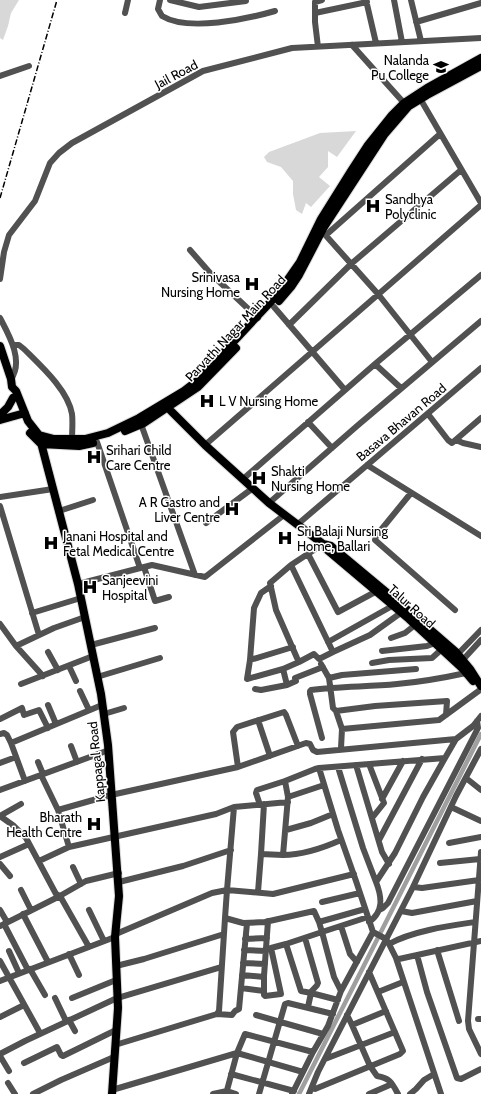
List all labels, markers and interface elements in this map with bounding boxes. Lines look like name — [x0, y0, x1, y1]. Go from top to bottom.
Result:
place label: Nalanda Pu College — [371, 52, 430, 83]
street label: Jail Road — [151, 56, 200, 92]
school or university icon: Nalanda Pu College — [432, 58, 450, 76]
place label: Sandhya Polyclinic — [385, 191, 437, 222]
hospital icon: Sandhya Polyclinic — [364, 197, 382, 215]
place label: Srinivasa Nursing Home — [161, 269, 241, 300]
street label: Parvathi Nagar Main Road — [181, 271, 289, 385]
hospital icon: Srinivasa Nursing Home — [243, 275, 261, 293]
street label: Basava Bhavan Road — [353, 380, 449, 464]
hospital icon: L V Nursing Home — [198, 392, 216, 410]
place label: L V Nursing Home — [219, 393, 319, 409]
place label: Srihari Child Care Centre — [106, 442, 171, 473]
hospital icon: Srihari Child Care Centre — [85, 448, 103, 466]
place label: Shakti Nursing Home — [271, 463, 350, 494]
hospital icon: Shakti Nursing Home — [250, 469, 268, 487]
place label: A R Gastro and Liver Centre — [139, 494, 220, 525]
hospital icon: A R Gastro and Liver Centre — [223, 500, 241, 518]
place label: Sri Balaji Nursing Home, Ballari — [297, 523, 388, 554]
place label: Janani Hospital and Fetal Medical Centre — [62, 528, 175, 559]
hospital icon: Sri Balaji Nursing Home, Ballari — [276, 529, 294, 547]
hospital icon: Janani Hospital and Fetal Medical Centre — [42, 534, 60, 552]
place label: Sanjeevini Hospital — [102, 572, 158, 603]
hospital icon: Sanjeevini Hospital — [81, 578, 99, 596]
street label: Talur Road — [385, 581, 439, 631]
street label: Kappagal Road — [84, 721, 108, 803]
place label: Bharath Health Centre — [6, 809, 82, 840]
hospital icon: Bharath Health Centre — [85, 815, 103, 833]

